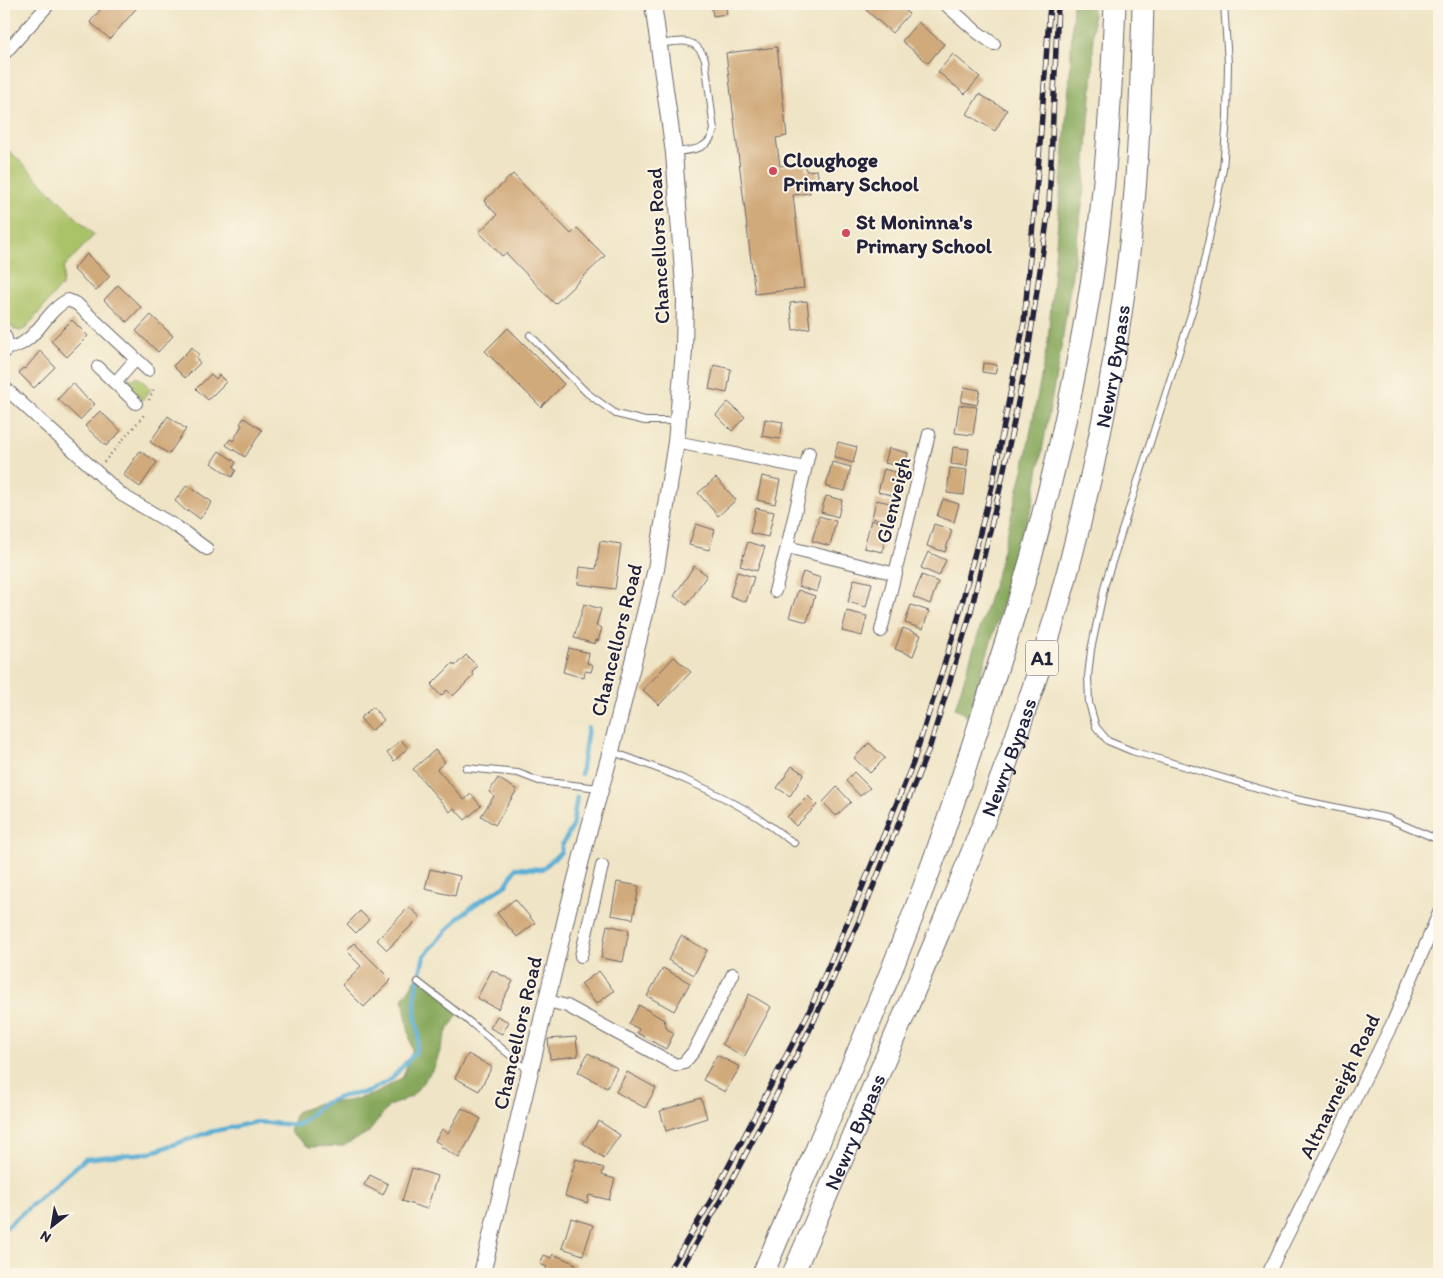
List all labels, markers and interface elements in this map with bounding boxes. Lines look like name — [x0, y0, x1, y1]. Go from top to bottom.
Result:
place label: Cloughoge Primary School — [783, 147, 920, 197]
marker: Cloughoge Primary School — [767, 165, 779, 177]
street label: Chancellors Road — [641, 167, 675, 325]
place label: St Moninna's Primary School — [856, 209, 993, 259]
marker: St Moninna's Primary School — [840, 227, 852, 239]
street label: Newry Bypass — [1089, 303, 1135, 430]
street label: Glenveigh — [870, 454, 916, 546]
street label: Chancellors Road — [585, 561, 647, 719]
road number: A1 — [1026, 640, 1058, 676]
street label: Newry Bypass — [975, 695, 1041, 820]
street label: Chancellors Road — [487, 954, 547, 1112]
street label: Altnavneigh Road — [1293, 1010, 1385, 1162]
street label: Newry Bypass — [818, 1069, 890, 1194]
north arrow — [28, 1200, 78, 1250]
text: N — [37, 1227, 54, 1246]

